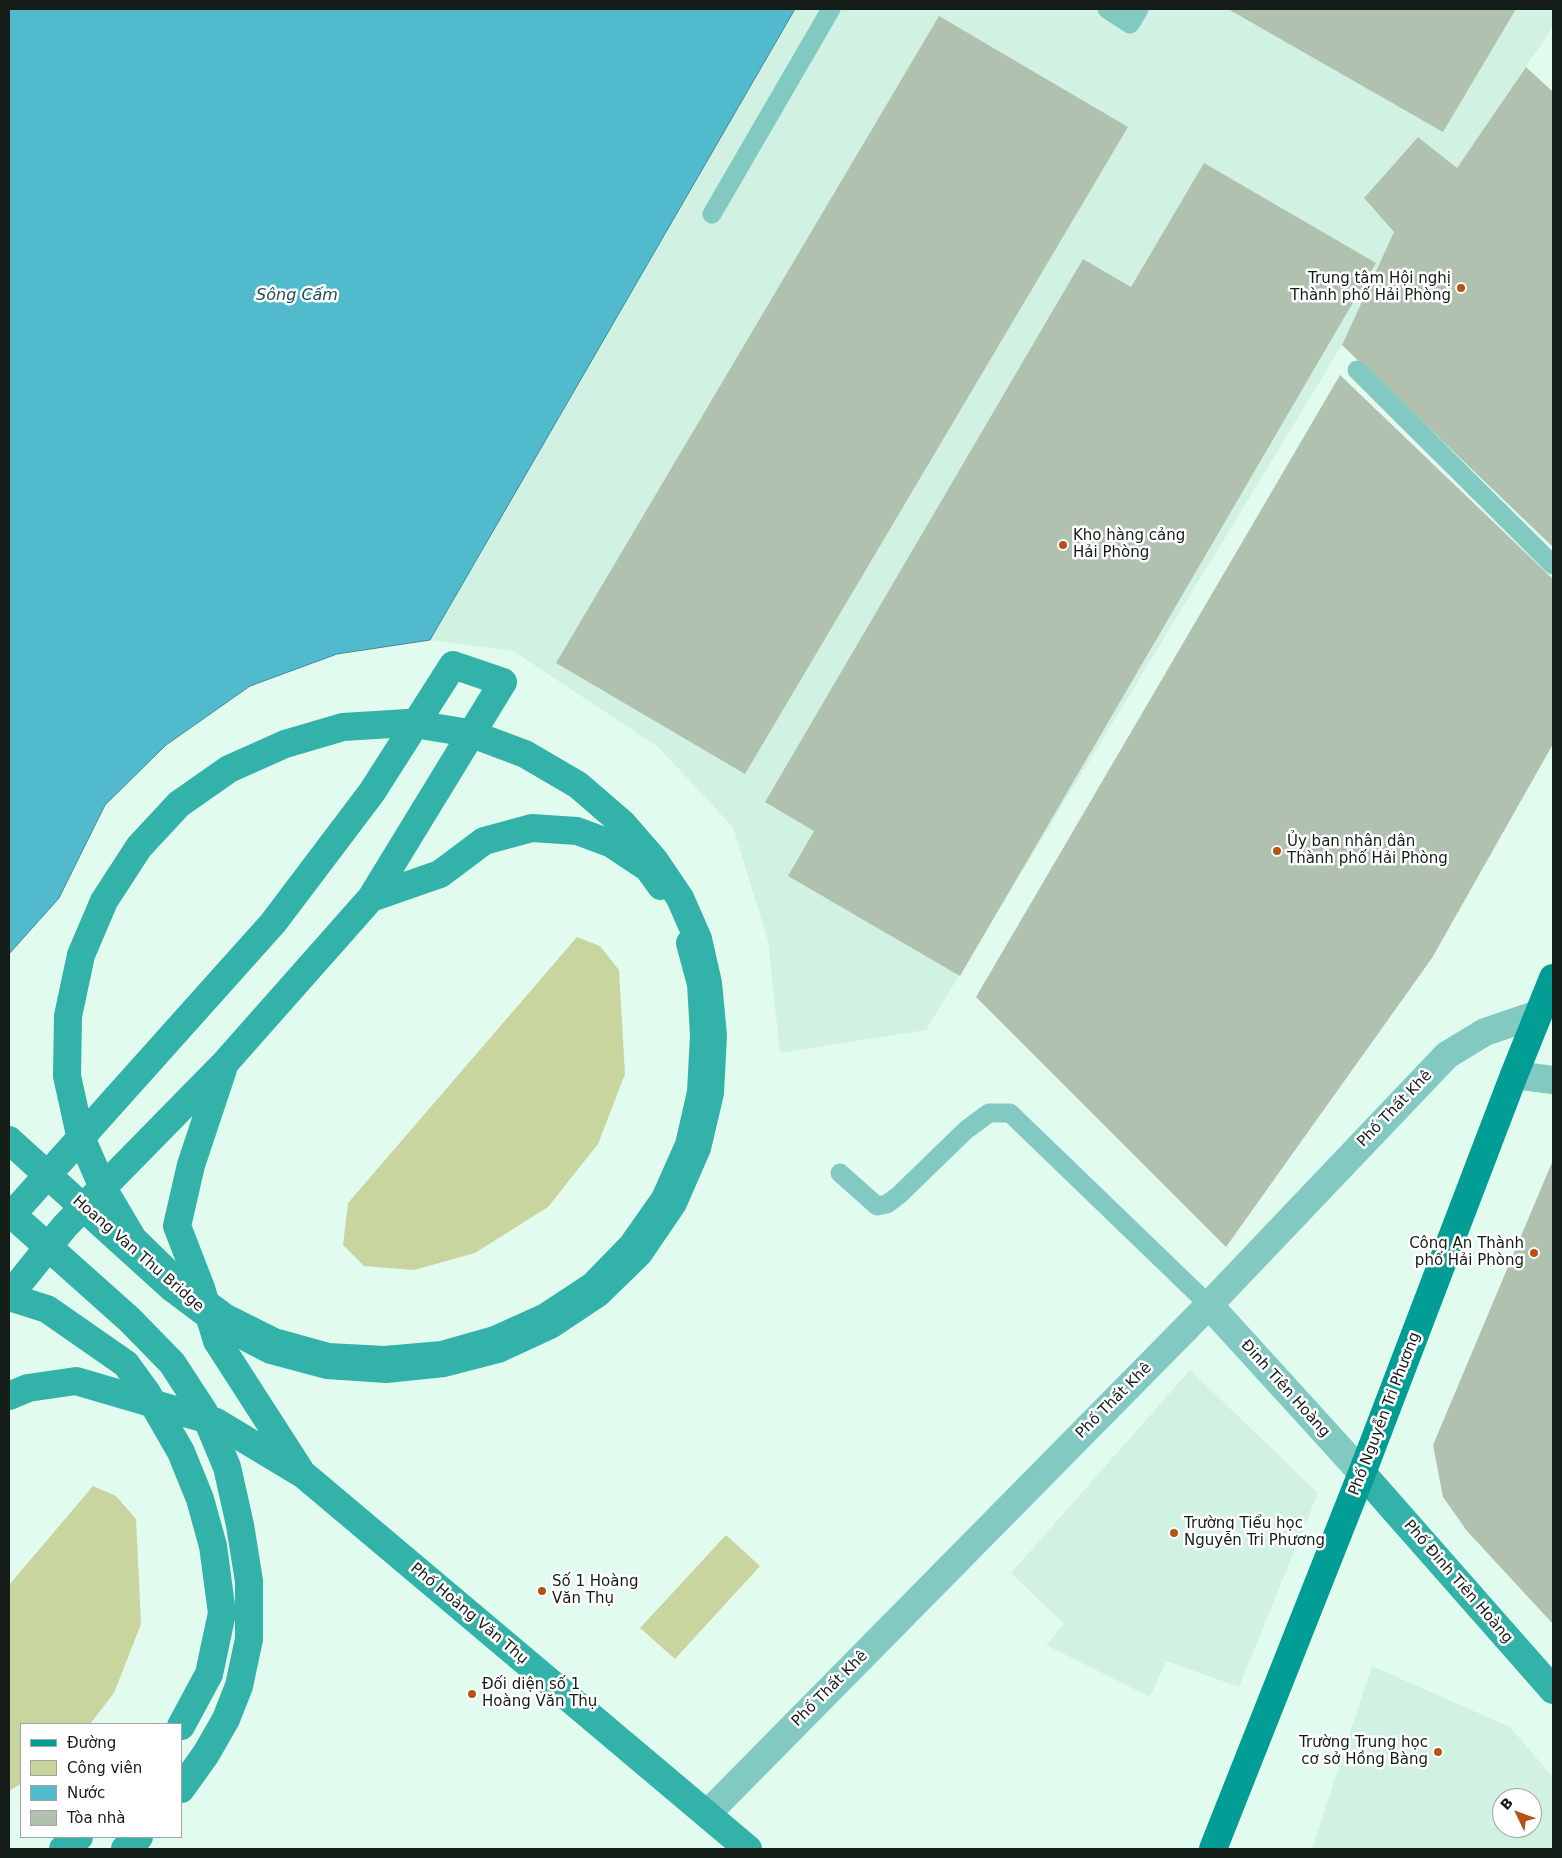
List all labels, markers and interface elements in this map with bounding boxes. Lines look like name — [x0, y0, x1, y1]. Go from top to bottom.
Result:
place label: Trung tâm Hội nghị Thành phố Hải Phòng — [1290, 270, 1451, 305]
marker: Trung tâm Hội nghị Thành phố Hải Phòng — [1455, 282, 1467, 294]
water label: Sông Cấm — [256, 286, 338, 306]
place label: Kho hàng cảng Hải Phòng — [1073, 527, 1185, 562]
marker: Kho hàng cảng Hải Phòng — [1057, 539, 1069, 551]
place label: Ủy ban nhân dân Thành phố Hải Phòng — [1287, 833, 1448, 868]
marker: Ủy ban nhân dân Thành phố Hải Phòng — [1271, 845, 1283, 857]
street label: Phố Thất Khê — [1354, 1067, 1436, 1151]
street label: Hoang Van Thu Bridge — [69, 1192, 207, 1316]
place label: Công An Thành phố Hải Phòng — [1409, 1235, 1524, 1270]
marker: Công An Thành phố Hải Phòng — [1528, 1247, 1540, 1259]
street label: Phố Nguyễn Tri Phương — [1346, 1330, 1424, 1498]
street label: Đinh Tiên Hoàng — [1237, 1337, 1333, 1441]
street label: Phố Thất Khê — [1072, 1359, 1156, 1443]
place label: Trường Tiểu học Nguyễn Tri Phương — [1184, 1515, 1325, 1550]
street label: Phố Đinh Tiên Hoàng — [1400, 1517, 1516, 1647]
marker: Trường Tiểu học Nguyễn Tri Phương — [1168, 1527, 1180, 1539]
street label: Phố Hoàng Văn Thụ — [407, 1560, 531, 1668]
place label: Số 1 Hoàng Văn Thụ — [552, 1573, 638, 1608]
marker: Số 1 Hoàng Văn Thụ — [536, 1585, 548, 1597]
street label: Phố Thất Khê — [788, 1647, 872, 1731]
place label: Đối diện số 1 Hoàng Văn Thụ — [482, 1676, 597, 1711]
marker: Đối diện số 1 Hoàng Văn Thụ — [466, 1688, 478, 1700]
legend — [20, 1723, 182, 1838]
text: Đường — [67, 1734, 116, 1752]
place label: Trường Trung học cơ sở Hồng Bàng — [1299, 1734, 1428, 1769]
marker: Trường Trung học cơ sở Hồng Bàng — [1432, 1746, 1444, 1758]
text: Công viên — [67, 1759, 142, 1777]
text: Nước — [67, 1784, 105, 1802]
north arrow — [1492, 1788, 1542, 1838]
text: B — [1497, 1794, 1516, 1813]
text: Tòa nhà — [67, 1809, 126, 1827]

